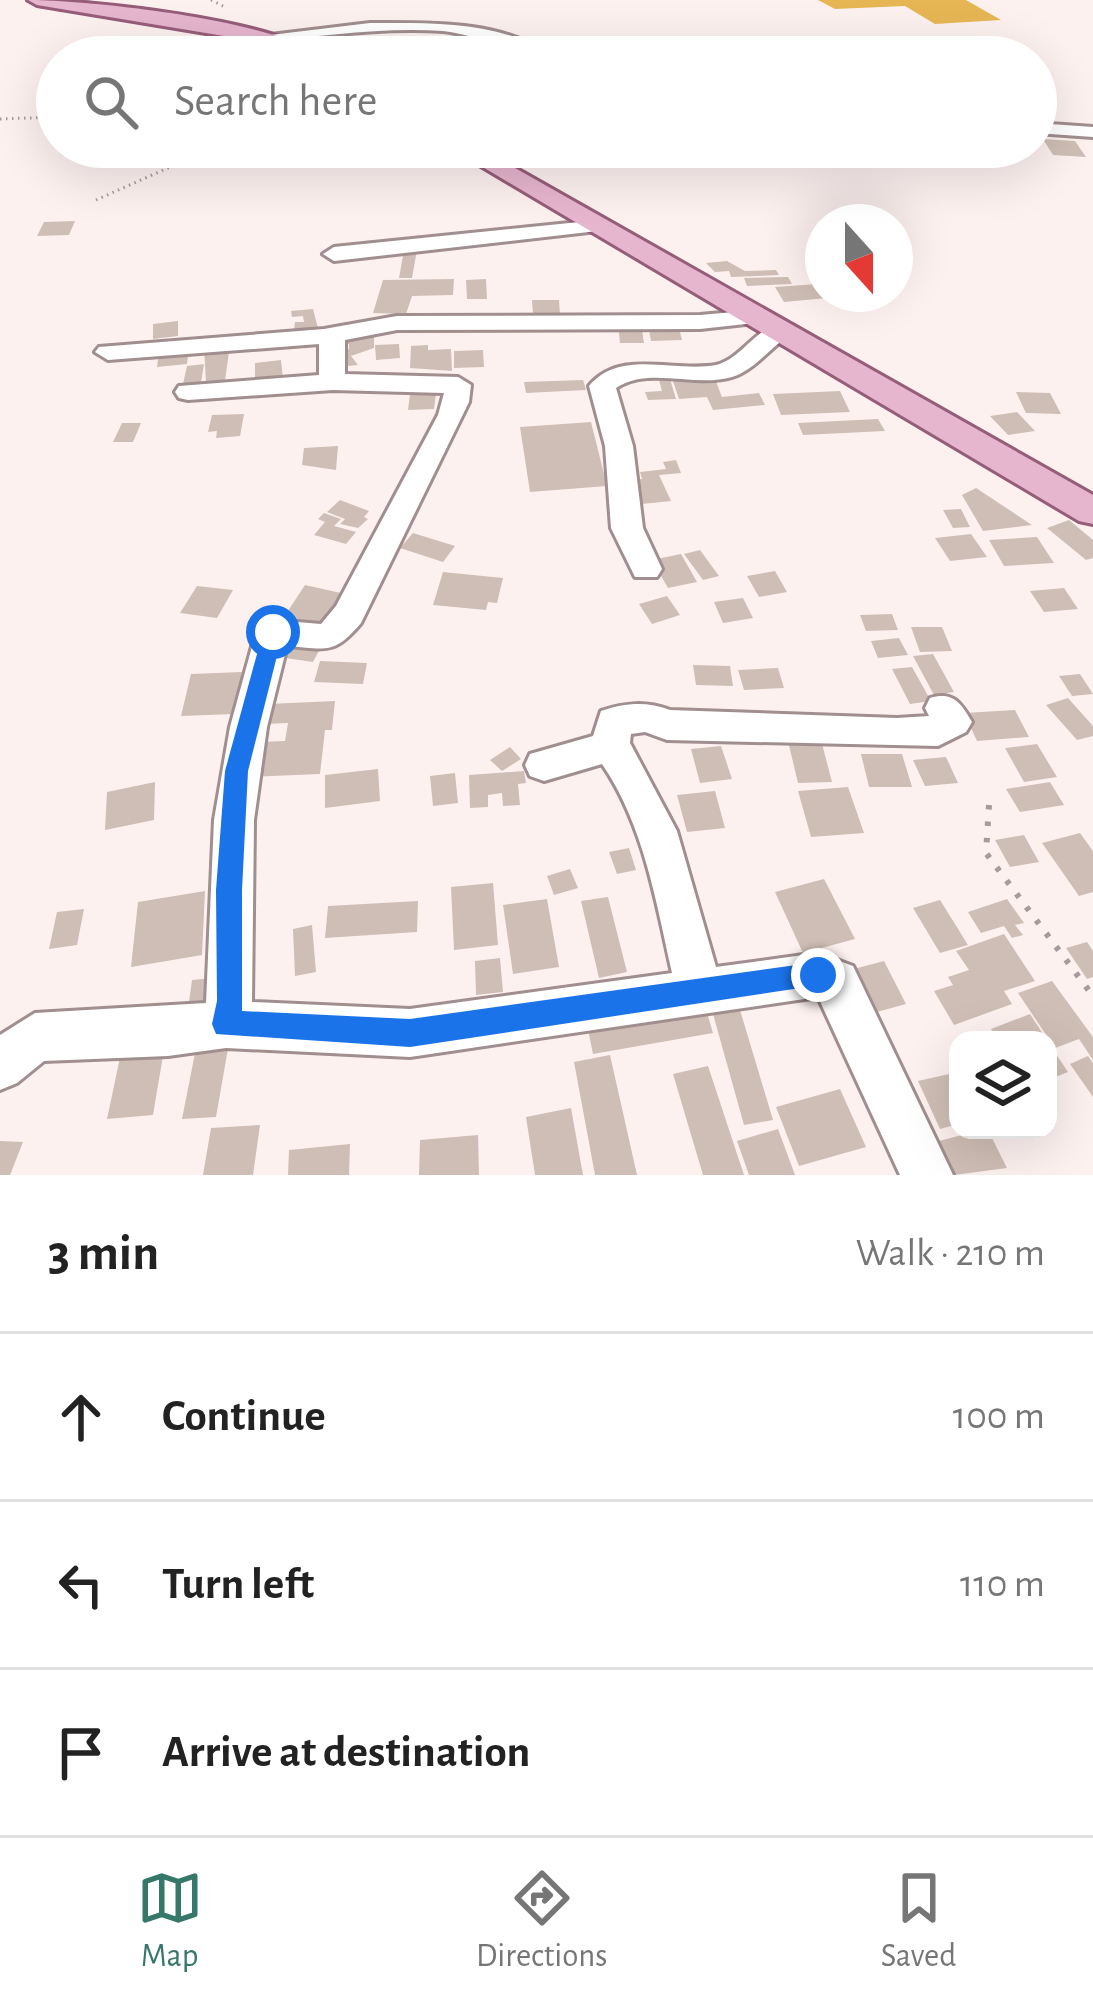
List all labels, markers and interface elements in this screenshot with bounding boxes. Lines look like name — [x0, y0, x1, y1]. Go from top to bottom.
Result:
search box — [36, 36, 1057, 168]
icon: search — [78, 69, 144, 135]
text: Search here — [174, 79, 377, 124]
north arrow — [805, 204, 913, 312]
route start — [246, 605, 300, 659]
route end — [791, 948, 845, 1002]
map controls — [949, 1031, 1057, 1139]
button: layers — [949, 1031, 1057, 1139]
text: 3 min — [48, 1228, 159, 1279]
text: Walk · 210 m — [856, 1234, 1045, 1273]
icon: ahead — [48, 1384, 114, 1450]
text: Continue — [162, 1394, 326, 1439]
text: 100 m — [953, 1397, 1045, 1436]
icon: left — [48, 1552, 114, 1618]
text: Turn left — [162, 1562, 314, 1607]
text: 110 m — [960, 1565, 1045, 1604]
icon: arrive — [48, 1720, 114, 1786]
text: Arrive at destination — [162, 1730, 530, 1775]
tab: Map — [137, 1865, 203, 1977]
tab: Directions — [476, 1865, 607, 1977]
tab: Saved — [881, 1865, 956, 1977]

